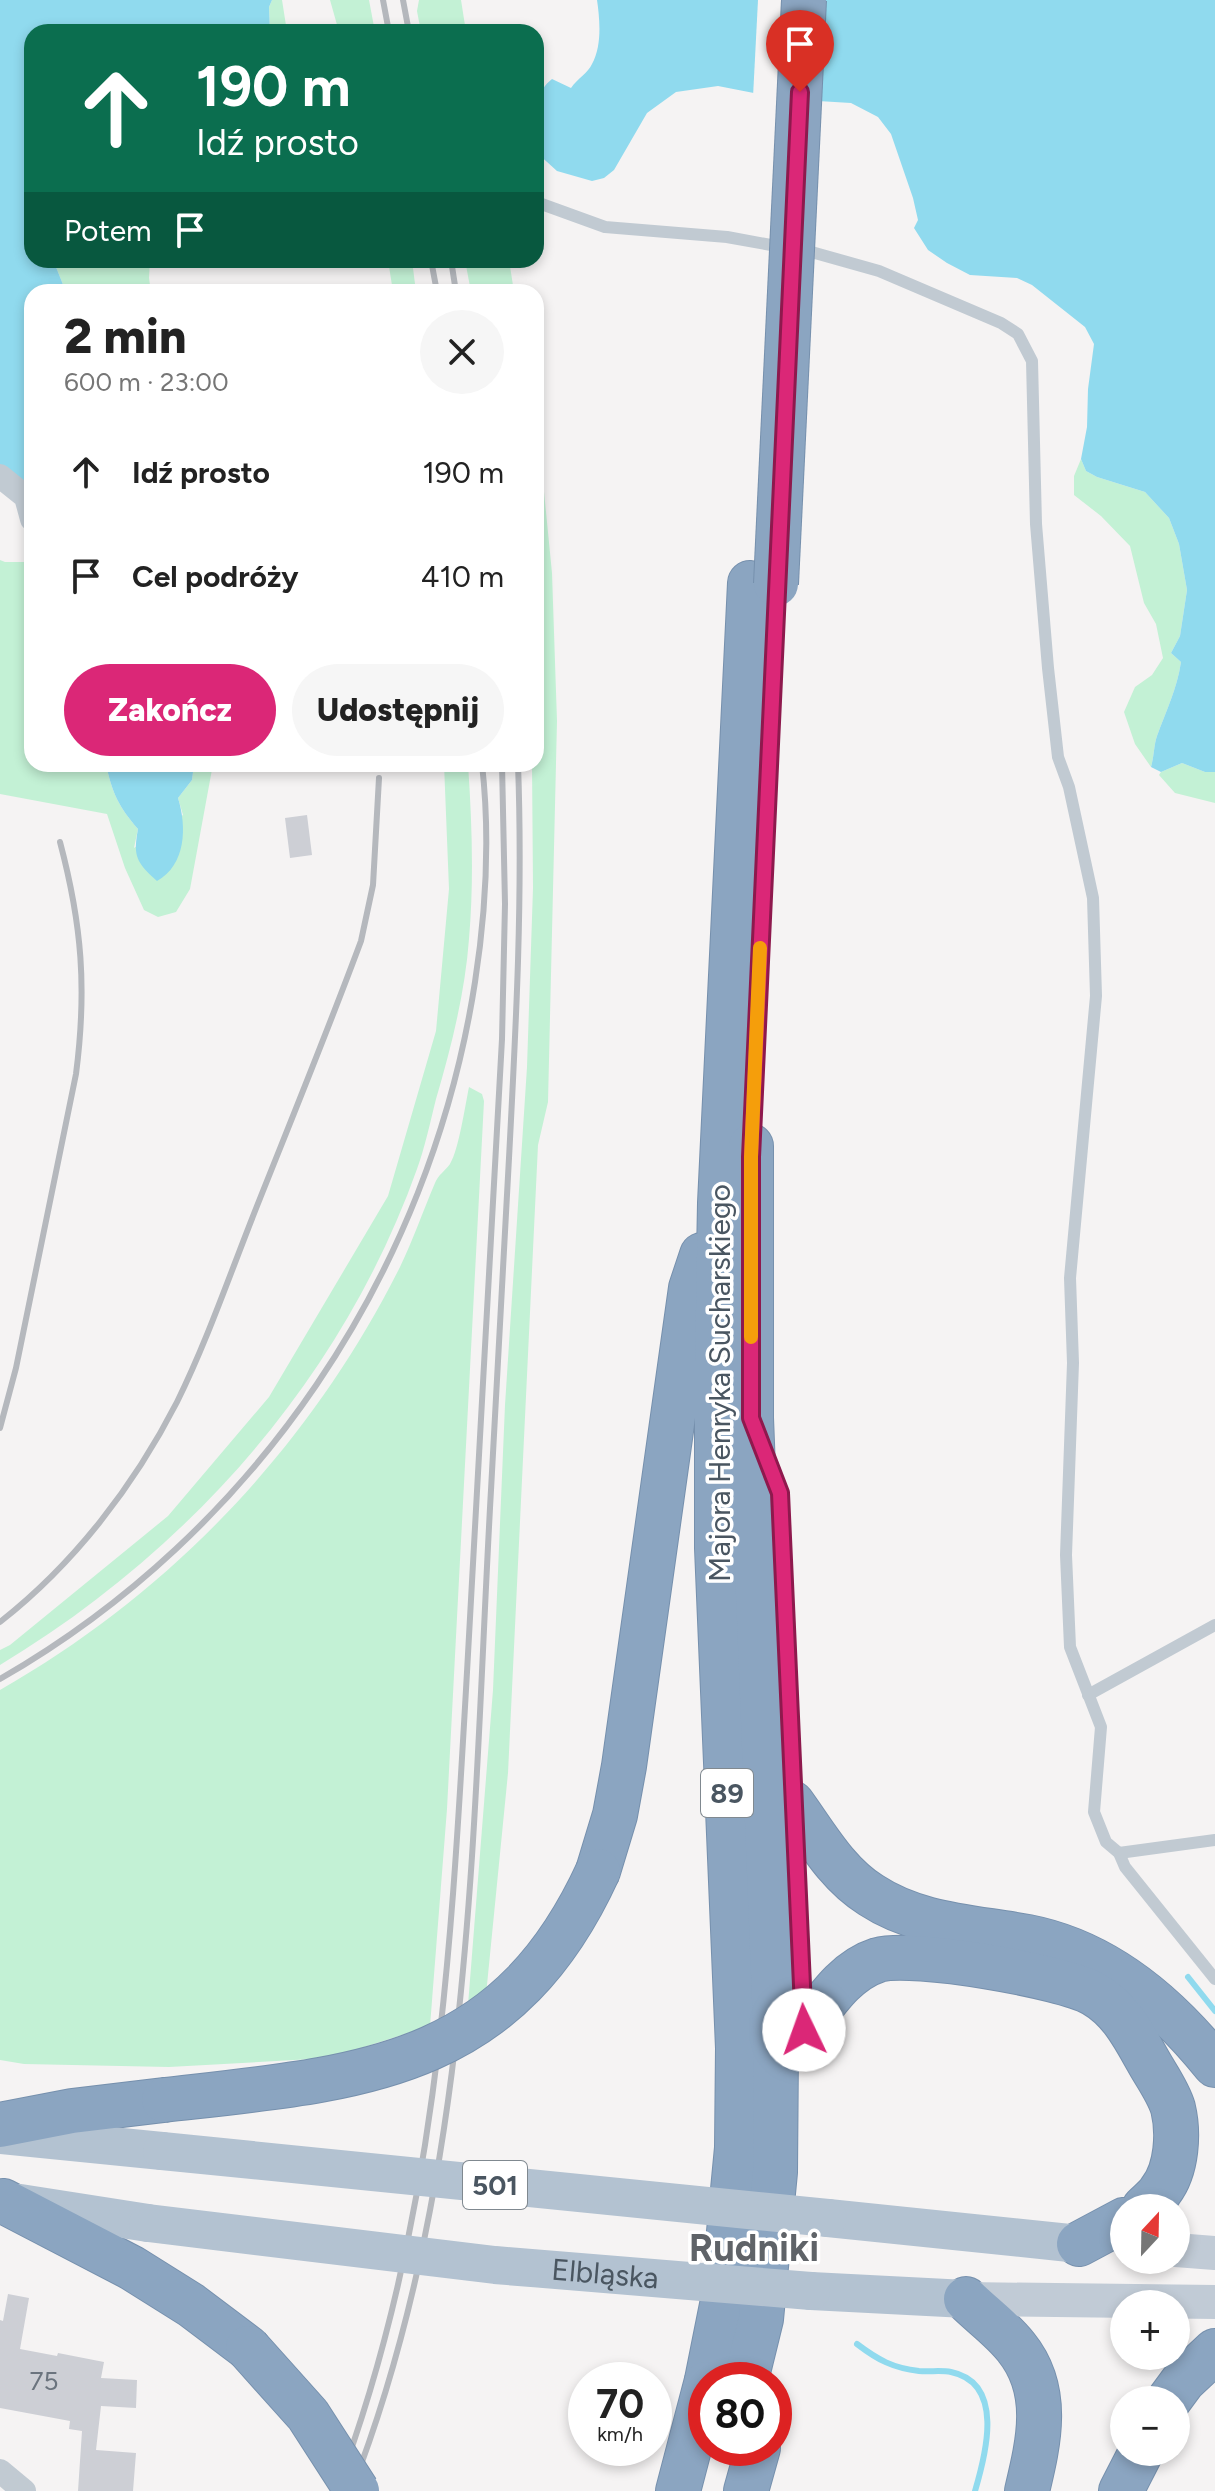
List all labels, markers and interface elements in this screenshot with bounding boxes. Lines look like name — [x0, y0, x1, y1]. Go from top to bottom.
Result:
pin — [766, 10, 834, 92]
icon: arrive — [778, 22, 822, 66]
text: 190 m — [196, 53, 351, 120]
icon: ahead — [64, 56, 168, 160]
text: Idź prosto — [196, 121, 359, 164]
icon: arrive — [168, 208, 212, 252]
text: Potem — [64, 212, 152, 249]
text: 2 min — [64, 307, 187, 365]
button: close — [420, 310, 504, 394]
text: 600 m · 23:00 — [64, 366, 229, 398]
icon: ahead — [64, 450, 108, 494]
text: Idź prosto — [132, 454, 270, 491]
text: 190 m — [422, 454, 504, 491]
icon: arrive — [64, 554, 108, 598]
text: Cel podróży — [132, 558, 299, 595]
text: 410 m — [421, 558, 504, 595]
button: Zakończ — [64, 664, 276, 756]
button: Udostępnij — [292, 664, 504, 756]
street label: Majora Henryka Sucharskiego — [701, 1184, 738, 1582]
road number: 89 — [701, 1769, 753, 1817]
position arrow — [762, 1988, 846, 2072]
road number: 501 — [463, 2161, 527, 2209]
north arrow — [1110, 2194, 1190, 2274]
map controls — [1110, 2194, 1190, 2466]
district label: Rudniki — [689, 2225, 819, 2271]
street label: Elbląska — [550, 2251, 660, 2296]
button: + — [1110, 2290, 1190, 2370]
speed limit sign: 80 — [688, 2362, 792, 2466]
house number: 75 — [30, 2365, 58, 2397]
text: 70 — [596, 2380, 644, 2428]
button: − — [1110, 2386, 1190, 2466]
text: km/h — [597, 2422, 643, 2446]

